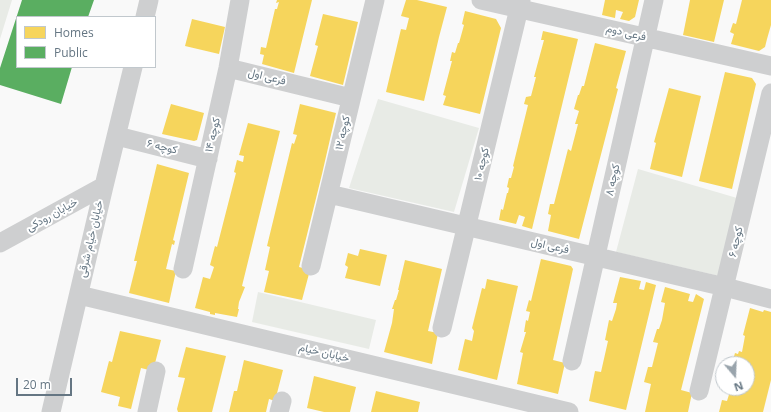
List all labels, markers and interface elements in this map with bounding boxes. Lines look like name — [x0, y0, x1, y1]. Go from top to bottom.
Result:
legend — [16, 16, 156, 68]
street label: فرعی دوم — [605, 22, 647, 44]
text: Homes — [54, 24, 94, 41]
text: Public — [54, 44, 88, 61]
street label: فرعی اول — [247, 66, 287, 88]
street label: کوچه ۱۲ — [333, 115, 353, 151]
street label: کوچه ۱۴ — [203, 116, 223, 154]
street label: کوچه ۶ — [145, 137, 179, 157]
street label: کوچه ۱۰ — [472, 146, 492, 182]
street label: کوچه ۸ — [603, 163, 623, 197]
street label: خیابان رودکی — [24, 196, 80, 234]
street label: خیابان خیام شرقی — [76, 199, 106, 279]
street label: کوچه ۶ — [726, 225, 746, 259]
street label: فرعی اول — [530, 235, 570, 257]
street label: خیابان خیام — [297, 341, 351, 365]
north arrow — [715, 356, 755, 396]
scale bar — [18, 370, 74, 396]
text: 20 m — [23, 376, 51, 393]
text: N — [732, 378, 745, 395]

